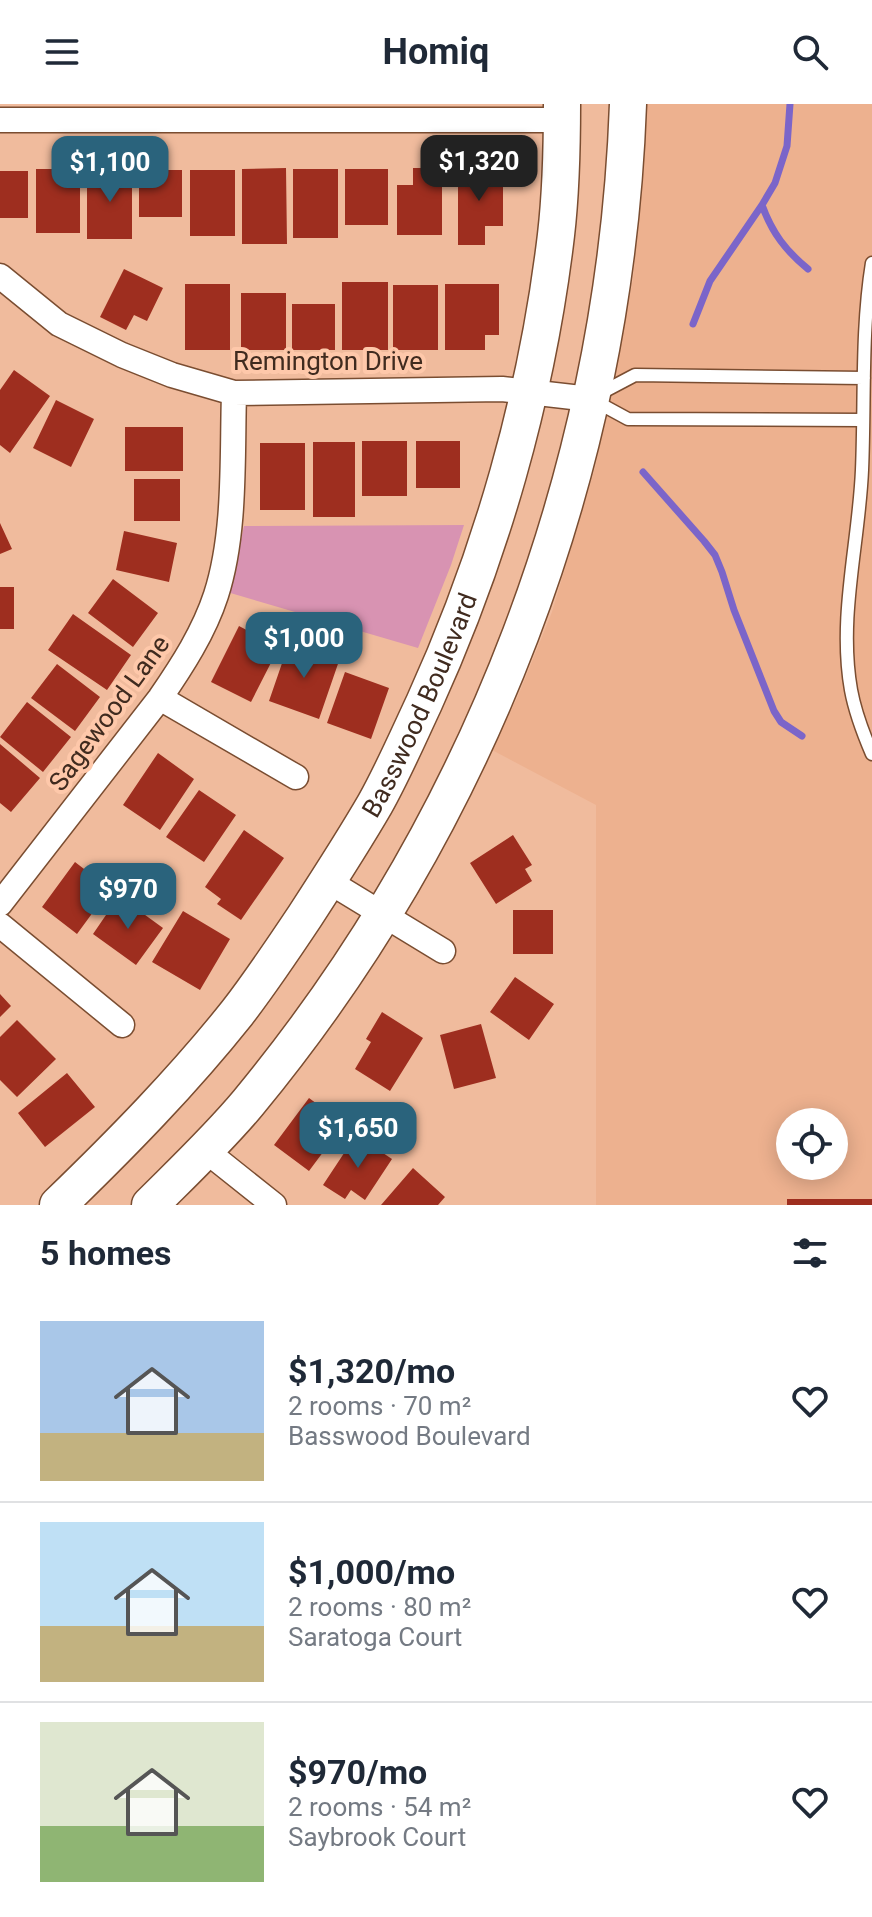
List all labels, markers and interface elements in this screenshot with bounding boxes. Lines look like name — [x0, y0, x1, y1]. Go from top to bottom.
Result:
icon: menu — [40, 30, 84, 74]
icon: search — [788, 30, 832, 74]
text: Homiq — [383, 31, 489, 73]
pin: $1,320 — [414, 135, 544, 203]
pin: $1,100 — [45, 136, 175, 204]
text: $1,320 — [439, 146, 519, 176]
text: $1,100 — [70, 147, 150, 177]
street label: Remington Drive — [233, 346, 423, 376]
street label: Basswood Boulevard — [356, 589, 483, 822]
pin: $1,000 — [239, 612, 369, 680]
text: $1,000 — [264, 623, 344, 653]
street label: Sagewood Lane — [43, 630, 175, 796]
pin: $970 — [81, 863, 175, 931]
text: $970 — [98, 874, 158, 904]
pin: $1,650 — [293, 1102, 423, 1170]
map controls — [776, 1108, 848, 1180]
button: locate — [776, 1108, 848, 1180]
text: $1,650 — [318, 1113, 398, 1143]
icon: filters — [788, 1231, 832, 1275]
text: 5 homes — [40, 1233, 171, 1273]
text: $1,320/mo — [288, 1351, 455, 1391]
icon: home — [104, 1353, 200, 1449]
icon: heart — [788, 1379, 832, 1423]
text: 2 rooms · 70 m² — [288, 1391, 471, 1421]
text: Basswood Boulevard — [288, 1421, 531, 1451]
text: $1,000/mo — [288, 1552, 455, 1592]
icon: home — [104, 1554, 200, 1650]
icon: heart — [788, 1580, 832, 1624]
text: 2 rooms · 80 m² — [288, 1592, 471, 1622]
text: Saratoga Court — [288, 1622, 462, 1652]
text: $970/mo — [288, 1752, 427, 1792]
icon: home — [104, 1754, 200, 1850]
icon: heart — [788, 1780, 832, 1824]
text: 2 rooms · 54 m² — [288, 1792, 471, 1822]
text: Saybrook Court — [288, 1822, 466, 1852]

